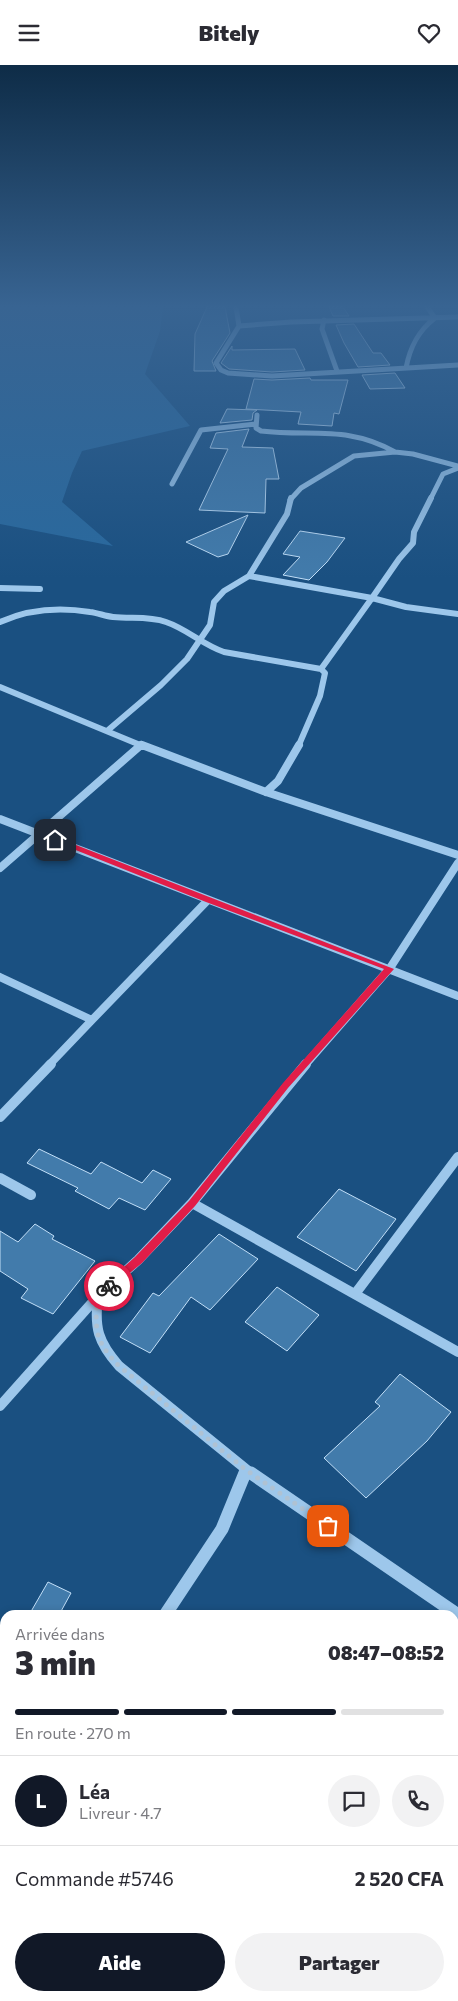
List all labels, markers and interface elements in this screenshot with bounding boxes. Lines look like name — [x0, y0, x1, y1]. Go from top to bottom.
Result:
icon: menu — [15, 19, 43, 47]
text: Bitely — [199, 19, 259, 46]
icon: heart — [415, 19, 443, 47]
pin — [34, 819, 76, 861]
icon: home — [41, 826, 69, 854]
courier — [84, 1261, 134, 1311]
icon: bike — [95, 1272, 123, 1300]
pin — [307, 1505, 349, 1547]
icon: bag — [314, 1512, 342, 1540]
text: Arrivée dans — [15, 1624, 105, 1643]
text: 08:47–08:52 — [328, 1641, 444, 1664]
text: 3 min — [15, 1642, 96, 1682]
text: En route · 270 m — [15, 1723, 131, 1742]
button: chat — [328, 1775, 380, 1827]
button: phone — [392, 1775, 444, 1827]
text: Léa — [79, 1780, 110, 1803]
text: L — [35, 1789, 47, 1812]
text: Livreur · 4.7 — [79, 1803, 162, 1822]
text: Commande #5746 — [15, 1867, 174, 1890]
text: 2 520 CFA — [355, 1867, 444, 1890]
button: Aide — [15, 1933, 225, 1991]
button: Partager — [235, 1933, 444, 1991]

